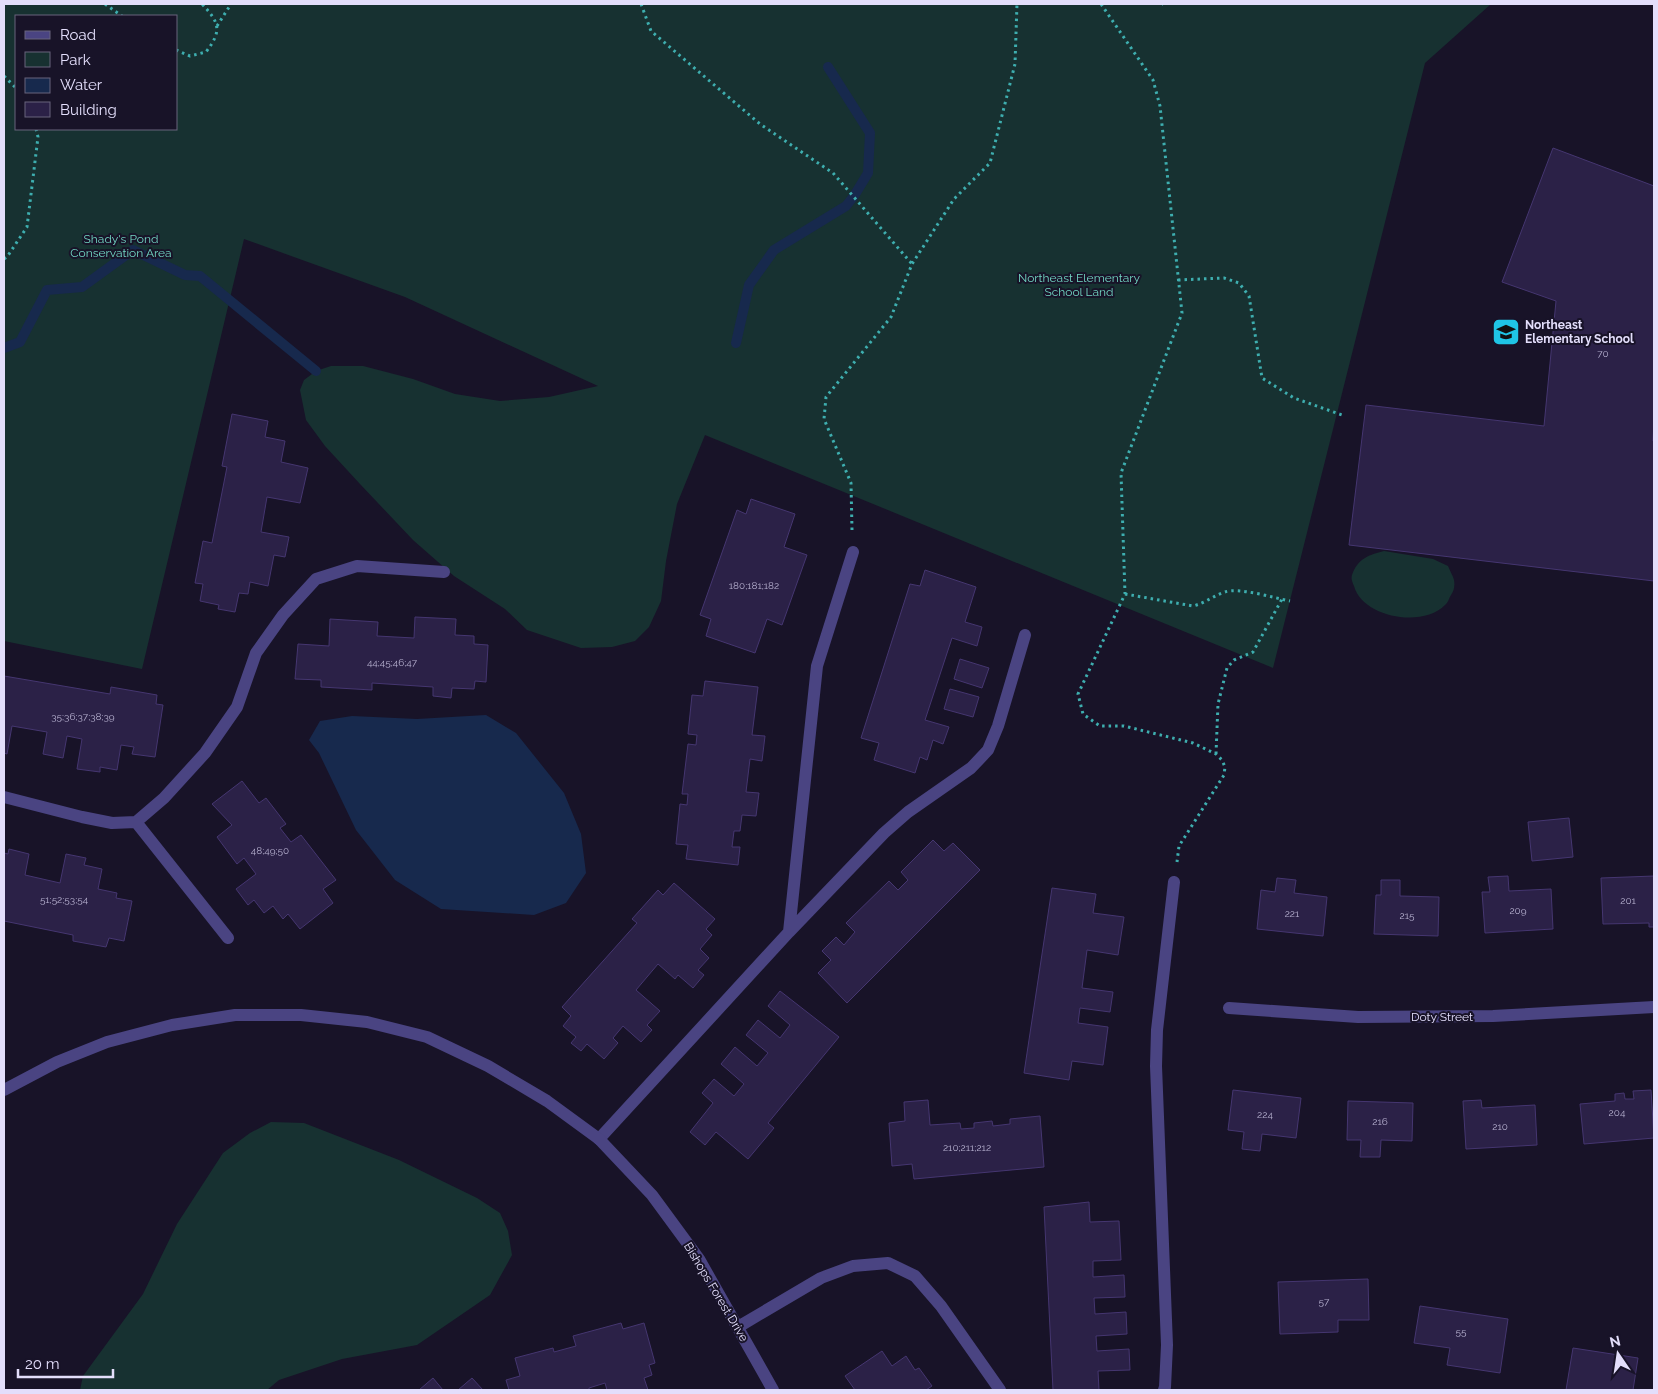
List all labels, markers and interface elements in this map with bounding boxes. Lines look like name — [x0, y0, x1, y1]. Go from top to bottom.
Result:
legend — [15, 15, 178, 130]
text: Road — [60, 26, 96, 44]
text: Park — [60, 51, 91, 69]
text: Water — [60, 76, 103, 94]
text: Building — [60, 101, 117, 119]
park label: Shady's Pond Conservation Area — [70, 232, 172, 260]
park label: Northeast Elementary School Land — [1018, 271, 1140, 299]
school or university icon: Northeast Elementary School — [1491, 317, 1521, 347]
place label: Northeast Elementary School — [1525, 318, 1634, 346]
house number: 70 — [1597, 348, 1609, 359]
house number: 180;181;182 — [729, 580, 779, 591]
house number: 44;45;46;47 — [367, 657, 418, 668]
house number: 35;36;37;38;39 — [51, 711, 115, 722]
house number: 48;49;50 — [251, 845, 289, 856]
house number: 51;52;53;54 — [40, 894, 89, 905]
house number: 201 — [1620, 895, 1637, 906]
house number: 209 — [1509, 905, 1527, 916]
house number: 221 — [1285, 908, 1300, 919]
house number: 215 — [1400, 910, 1415, 921]
street label: Doty Street — [1411, 1010, 1473, 1024]
house number: 204 — [1609, 1107, 1626, 1118]
house number: 224 — [1257, 1109, 1273, 1120]
house number: 216 — [1372, 1116, 1388, 1127]
house number: 210 — [1492, 1121, 1508, 1132]
house number: 210;211;212 — [943, 1142, 991, 1153]
street label: Bishops Forest Drive — [681, 1240, 751, 1344]
house number: 57 — [1319, 1296, 1330, 1307]
house number: 55 — [1456, 1326, 1467, 1337]
north arrow — [1593, 1329, 1643, 1379]
text: N — [1608, 1332, 1622, 1350]
scale bar — [18, 1346, 112, 1378]
text: 20 m — [25, 1355, 60, 1373]

